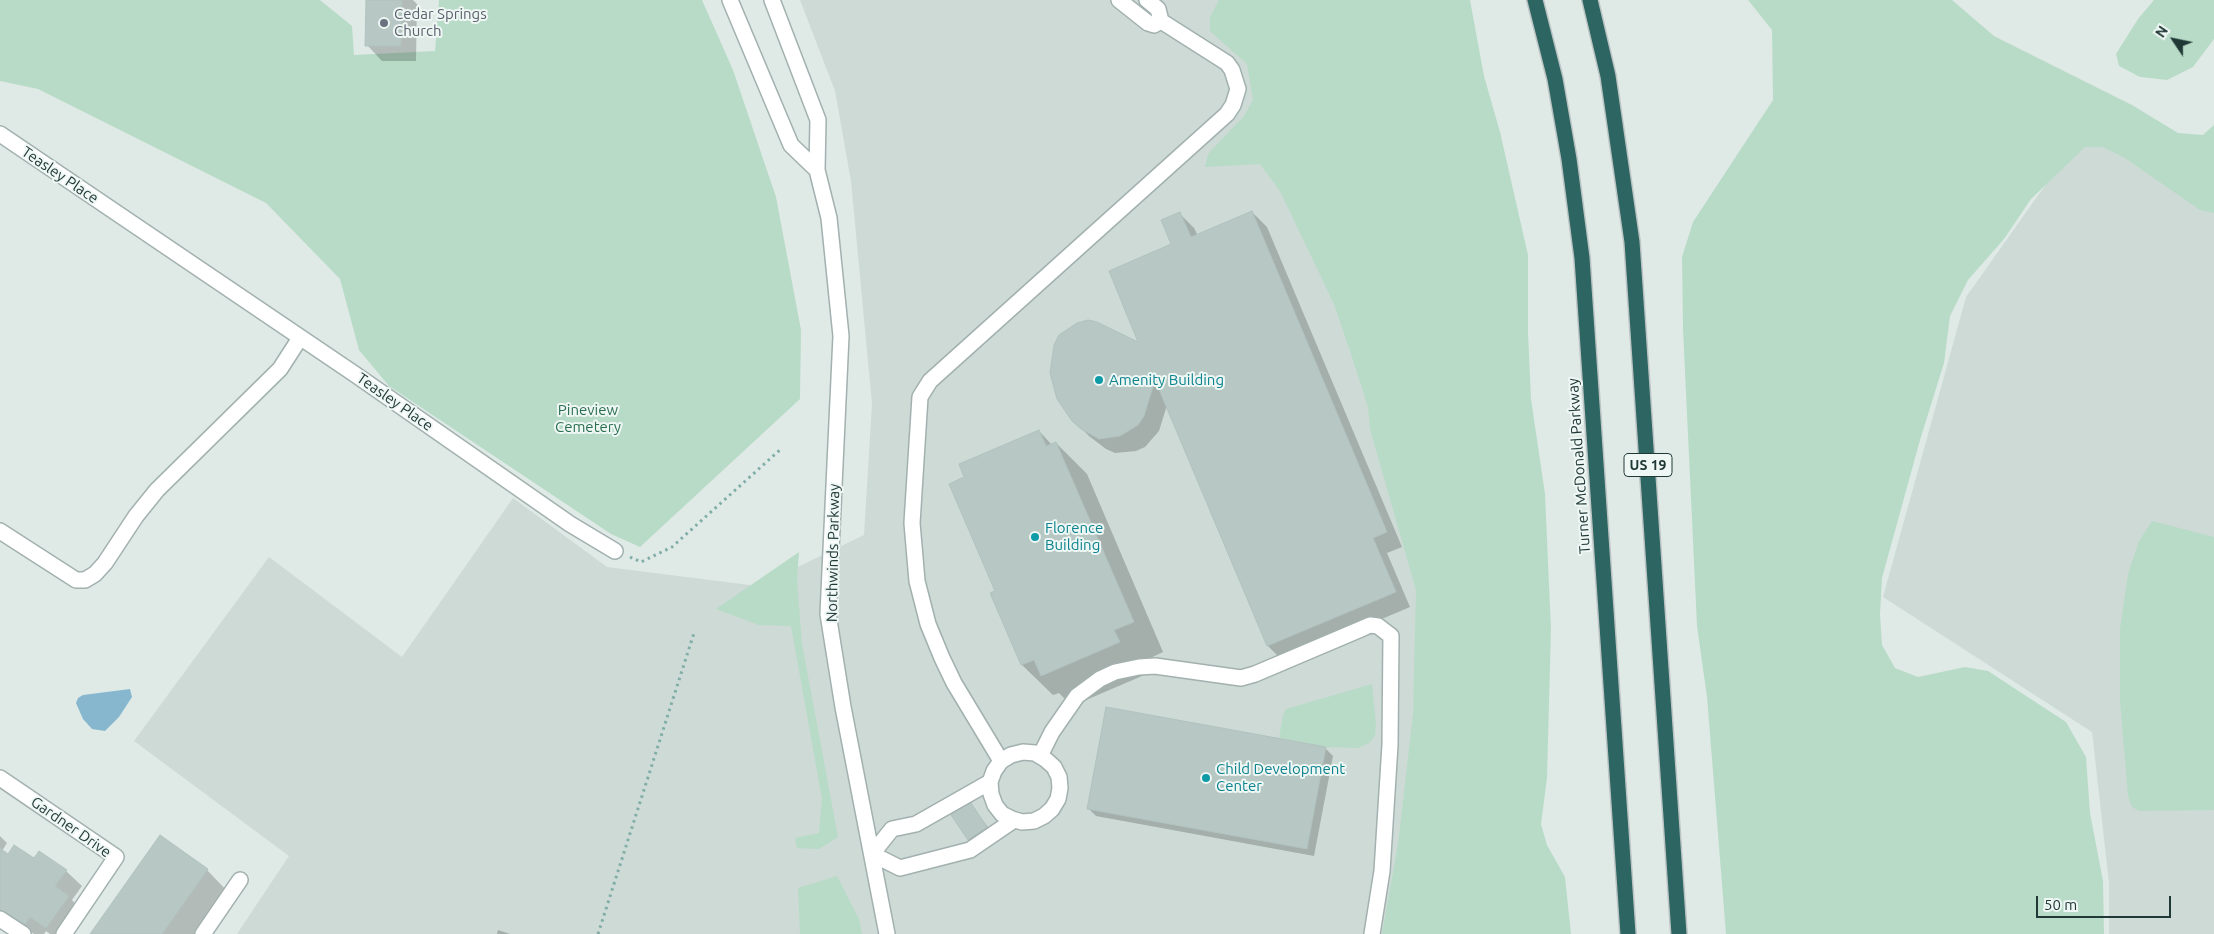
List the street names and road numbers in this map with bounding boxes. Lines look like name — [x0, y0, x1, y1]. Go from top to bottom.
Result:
street label: Teasley Place — [18, 143, 102, 207]
street label: Teasley Place — [353, 369, 437, 435]
street label: Turner McDonald Parkway — [1564, 377, 1594, 555]
road number: US 19 — [1624, 454, 1672, 476]
street label: Northwinds Parkway — [823, 484, 843, 622]
street label: Gardner Drive — [28, 793, 114, 861]

